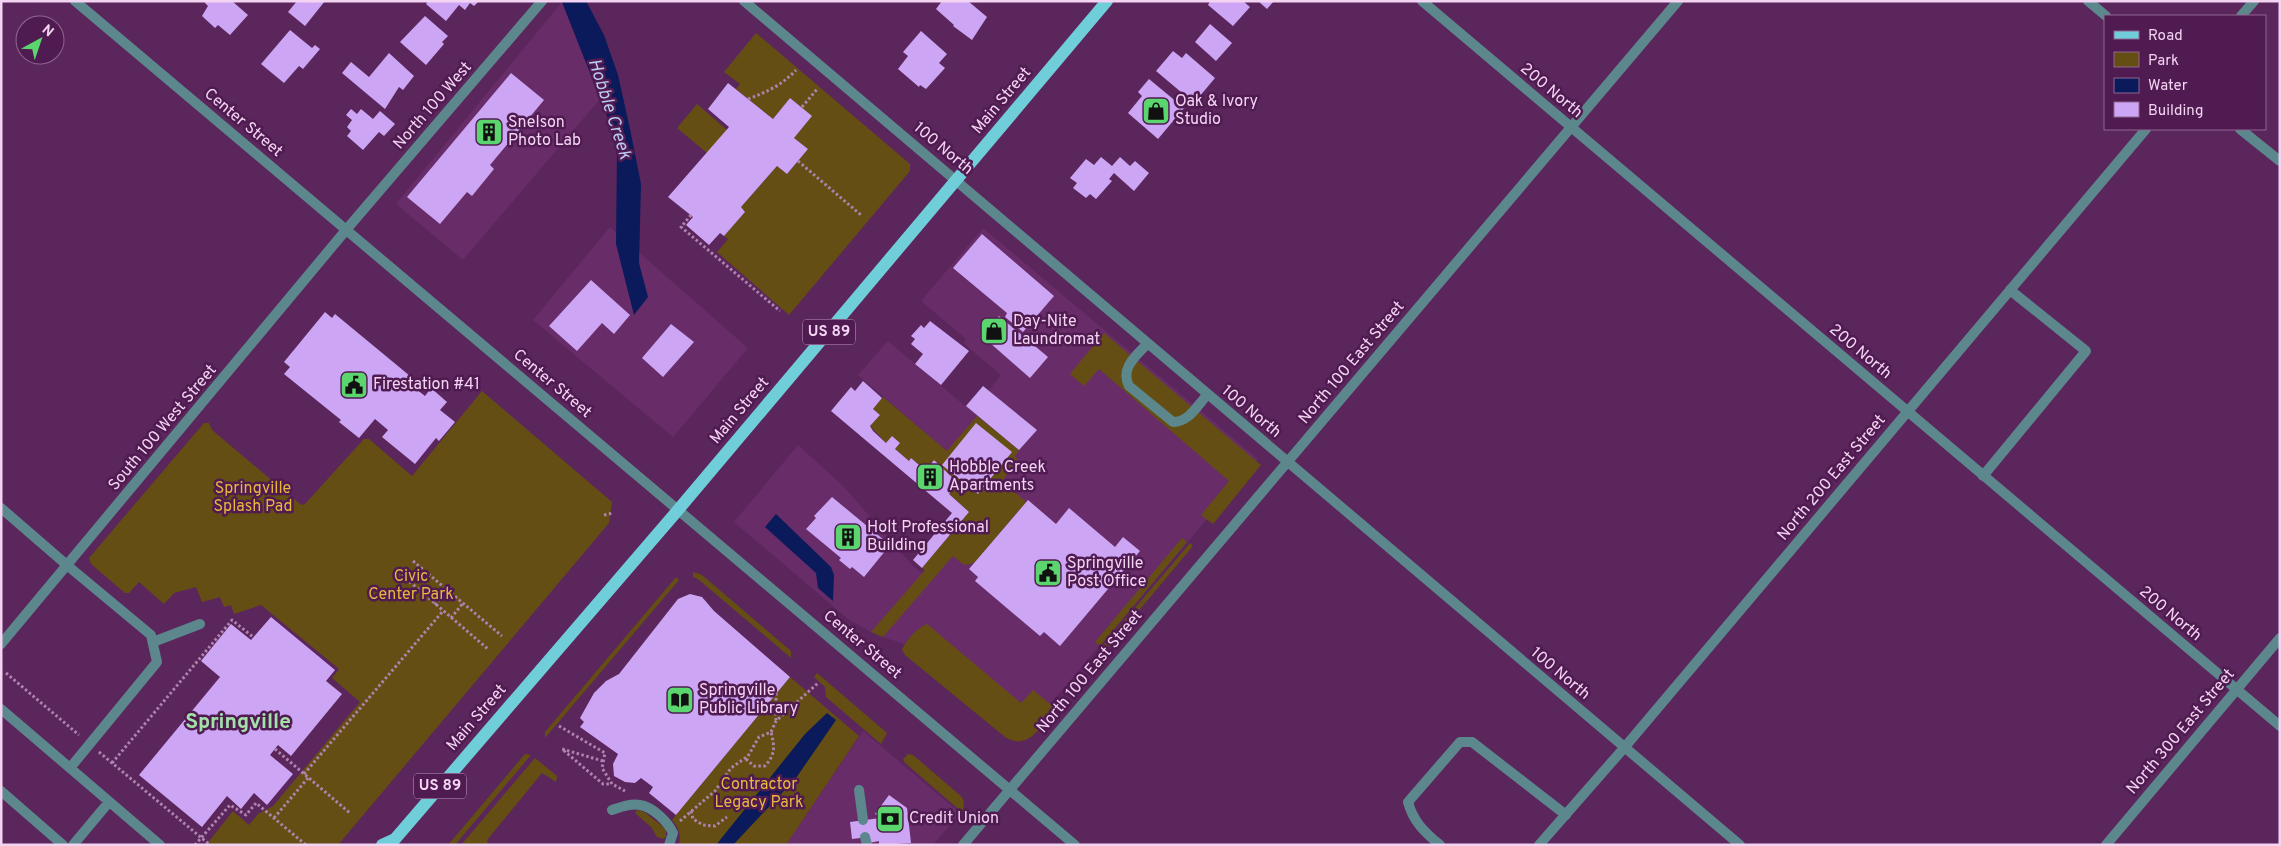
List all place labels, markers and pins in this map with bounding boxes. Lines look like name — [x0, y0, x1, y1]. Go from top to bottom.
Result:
place label: Oak & Ivory Studio — [1175, 92, 1258, 130]
shop icon: Oak & Ivory Studio — [1141, 96, 1171, 126]
place label: Snelson Photo Lab — [508, 113, 581, 151]
building icon: Snelson Photo Lab — [474, 117, 504, 147]
place label: Day-Nite Laundromat — [1013, 312, 1100, 350]
shop icon: Day-Nite Laundromat — [979, 316, 1009, 346]
public building icon: Firestation #41 — [339, 370, 369, 400]
place label: Firestation #41 — [373, 375, 480, 395]
place label: Hobble Creek Apartments — [949, 458, 1046, 496]
building icon: Hobble Creek Apartments — [915, 462, 945, 492]
place label: Holt Professional Building — [867, 518, 989, 556]
building icon: Holt Professional Building — [833, 522, 863, 552]
place label: Springville Post Office — [1067, 554, 1146, 592]
public building icon: Springville Post Office — [1033, 558, 1063, 588]
place label: Springville Public Library — [699, 681, 798, 719]
library icon: Springville Public Library — [665, 685, 695, 715]
bank icon: Credit Union — [875, 804, 905, 834]
place label: Credit Union — [909, 809, 999, 829]

